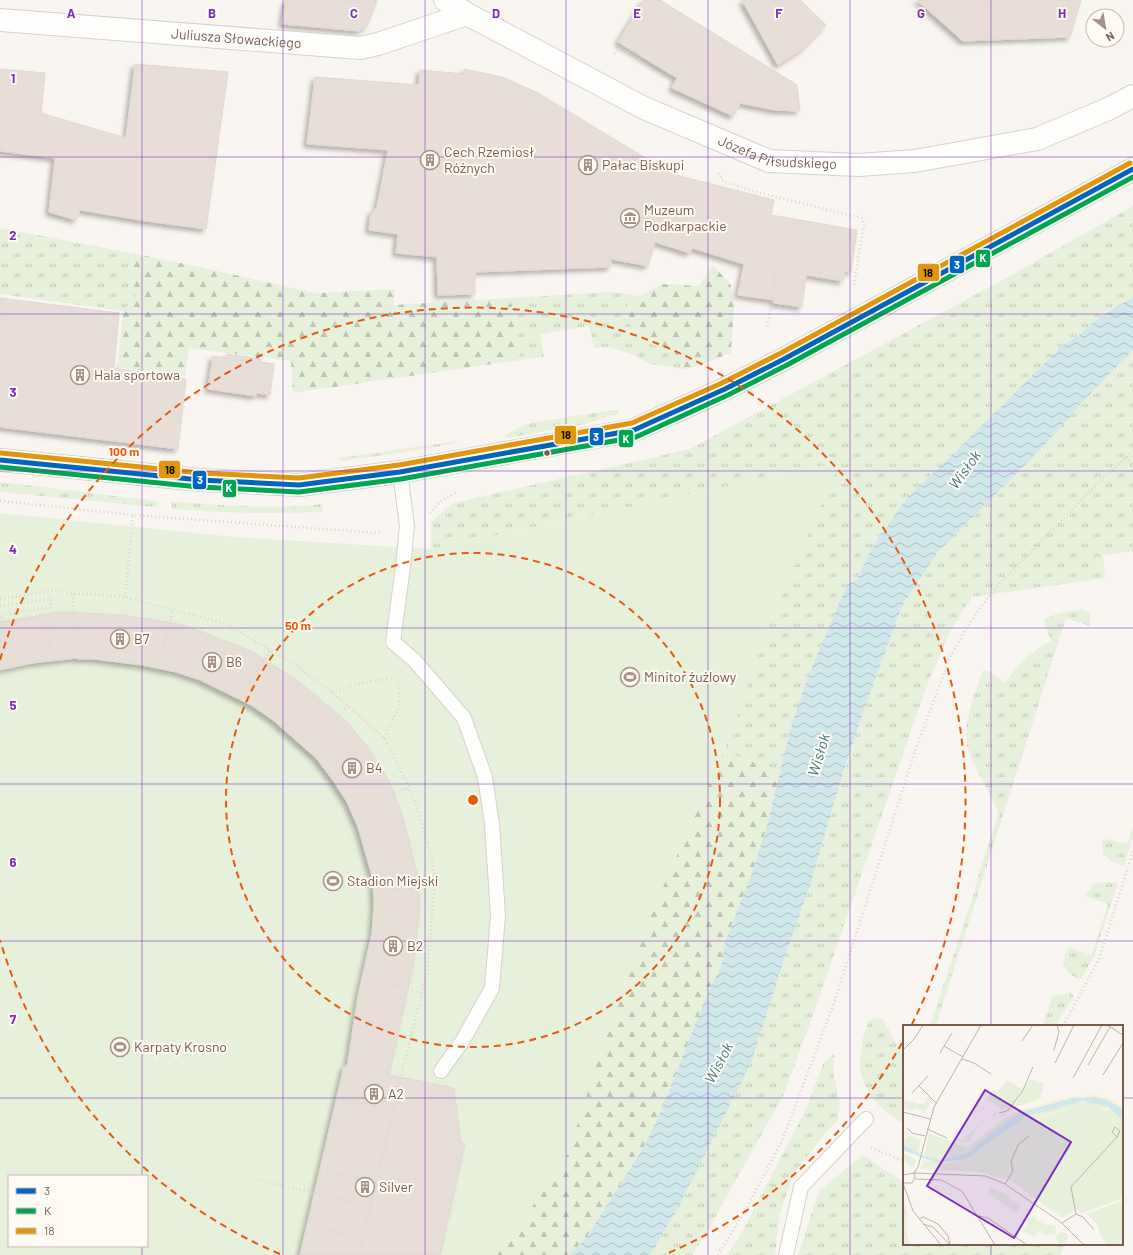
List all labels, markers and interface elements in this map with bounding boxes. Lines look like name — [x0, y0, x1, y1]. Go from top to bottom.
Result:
text: A — [67, 5, 76, 21]
text: B — [208, 5, 216, 21]
text: C — [350, 5, 358, 21]
text: D — [492, 5, 500, 21]
text: E — [633, 5, 641, 21]
text: F — [775, 5, 783, 21]
text: G — [917, 5, 925, 21]
text: H — [1058, 5, 1066, 21]
north arrow — [1085, 8, 1125, 48]
street label: Juliusza Słowackiego — [170, 24, 302, 51]
text: N — [1104, 30, 1117, 44]
text: 1 — [11, 70, 15, 86]
street label: Józefa Piłsudskiego — [716, 131, 837, 172]
place label: Cech Rzemiosł Różnych — [444, 143, 534, 176]
building icon: Cech Rzemiosł Różnych — [419, 149, 441, 171]
building icon: Pałac Biskupi — [577, 154, 599, 176]
place label: Pałac Biskupi — [602, 156, 684, 173]
place label: Muzeum Podkarpackie — [644, 201, 727, 234]
museum icon: Muzeum Podkarpackie — [619, 207, 641, 229]
text: 2 — [9, 227, 17, 243]
line badge: K — [975, 249, 991, 268]
text: K — [980, 251, 987, 264]
line badge: 3 — [949, 255, 965, 274]
text: 3 — [954, 258, 960, 271]
line badge: 18 — [917, 263, 940, 282]
text: 18 — [923, 266, 933, 279]
building icon: Hala sportowa — [69, 364, 91, 386]
place label: Hala sportowa — [94, 366, 180, 383]
text: 3 — [9, 384, 17, 400]
line badge: 18 — [554, 425, 577, 445]
line badge: 3 — [589, 427, 604, 446]
text: 18 — [561, 428, 571, 441]
line badge: K — [618, 429, 634, 448]
text: 3 — [593, 430, 599, 443]
text: K — [623, 432, 630, 445]
text: 100 m — [109, 444, 139, 458]
water label: Wisłok — [944, 446, 985, 492]
unlabelled marker — [542, 448, 552, 458]
line badge: 18 — [158, 460, 181, 479]
text: 18 — [165, 463, 175, 476]
line badge: 3 — [192, 470, 207, 490]
text: 3 — [197, 473, 203, 486]
line badge: K — [222, 479, 237, 498]
text: K — [226, 481, 233, 494]
text: 4 — [9, 541, 17, 557]
text: 50 m — [285, 618, 311, 632]
building icon: B7 — [109, 628, 131, 650]
place label: B7 — [134, 630, 150, 647]
building icon: B6 — [201, 651, 223, 673]
place label: B6 — [226, 653, 242, 670]
sports icon: Minitor żużlowy — [619, 666, 641, 688]
place label: Minitor żużlowy — [644, 668, 737, 685]
text: 5 — [9, 697, 17, 713]
water label: Wisłok — [803, 731, 833, 778]
building icon: B4 — [341, 757, 363, 779]
place label: B4 — [366, 759, 383, 776]
centre of rings — [466, 793, 480, 807]
text: 6 — [10, 854, 17, 870]
sports icon: Stadion Miejski — [322, 870, 344, 892]
place label: Stadion Miejski — [347, 872, 438, 889]
building icon: B2 — [382, 935, 404, 957]
place label: B2 — [407, 937, 423, 954]
text: 7 — [10, 1011, 17, 1027]
inset map — [903, 1025, 1123, 1245]
sports icon: Karpaty Krosno — [109, 1036, 131, 1058]
place label: Karpaty Krosno — [134, 1038, 227, 1055]
water label: Wisłok — [700, 1038, 737, 1086]
building icon: A2 — [363, 1083, 385, 1105]
place label: A2 — [388, 1085, 404, 1102]
legend — [8, 1175, 148, 1247]
building icon: Silver — [354, 1176, 376, 1198]
place label: Silver — [379, 1178, 413, 1195]
text: 3 — [44, 1183, 50, 1197]
text: K — [44, 1203, 52, 1217]
text: 18 — [44, 1223, 54, 1237]

